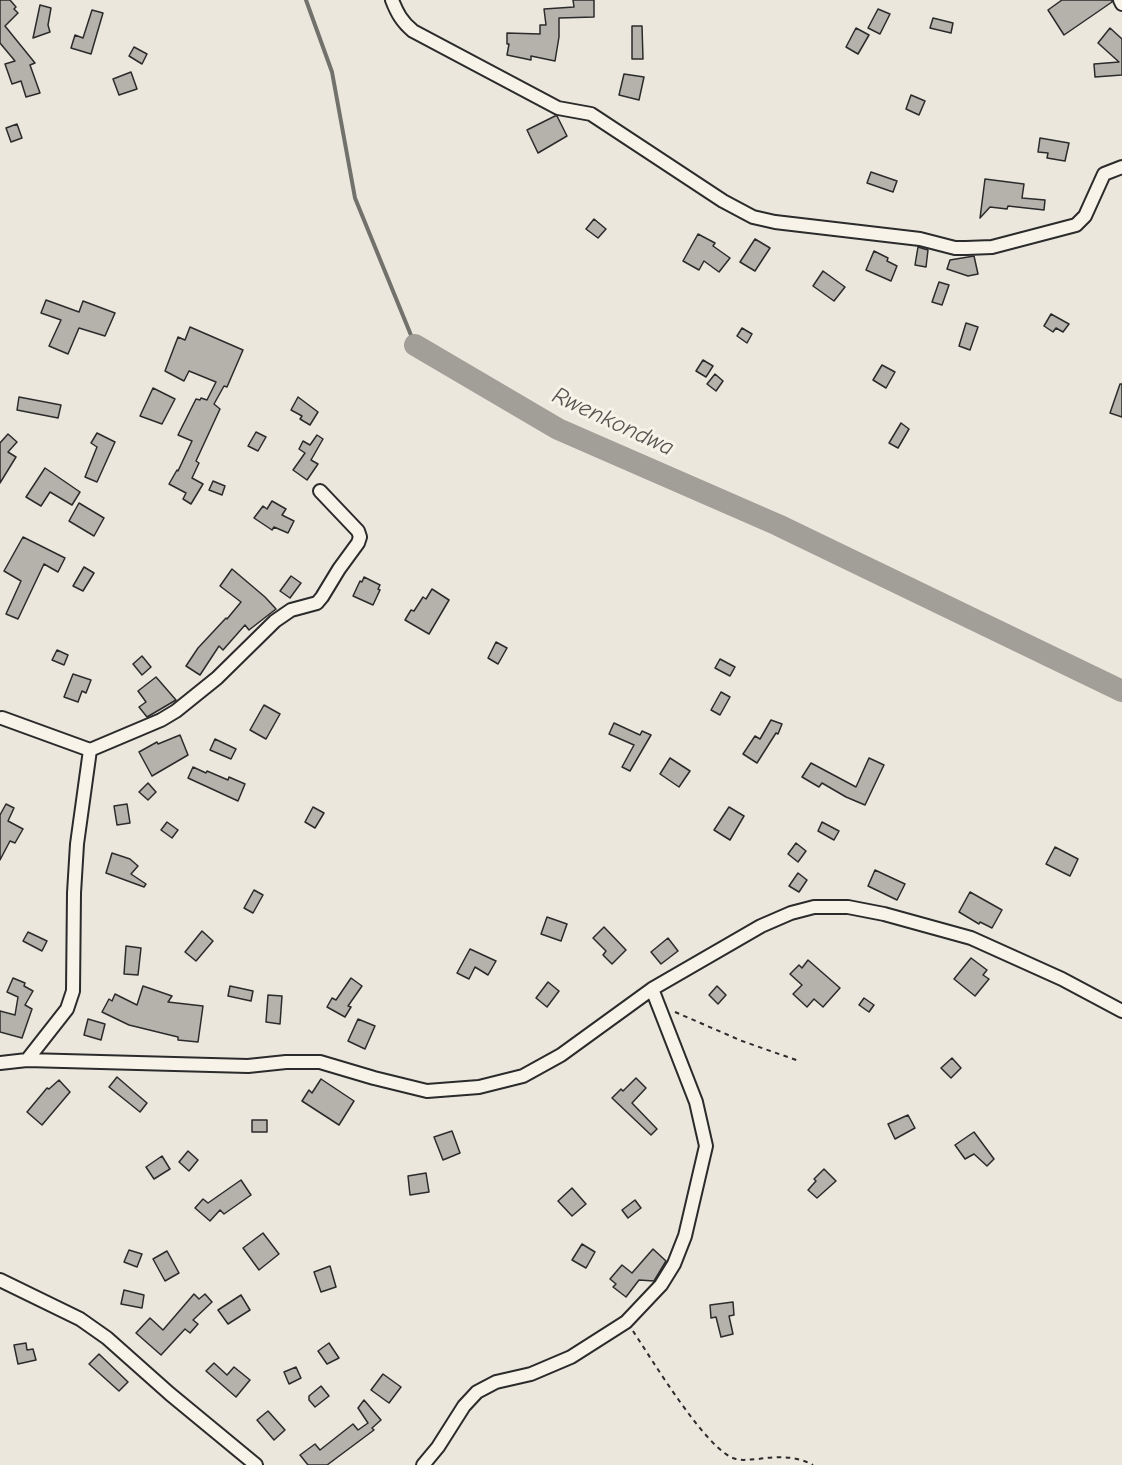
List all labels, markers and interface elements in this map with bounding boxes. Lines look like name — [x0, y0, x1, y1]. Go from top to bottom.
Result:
water label: Rwenkondwa — [548, 381, 678, 463]

